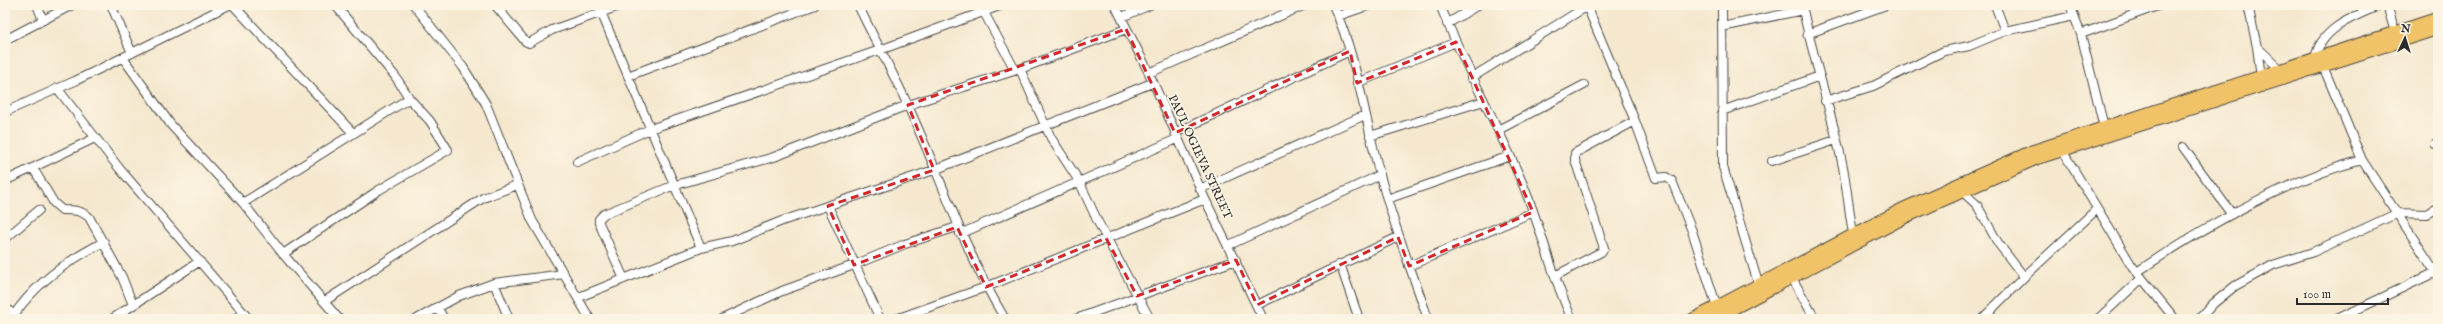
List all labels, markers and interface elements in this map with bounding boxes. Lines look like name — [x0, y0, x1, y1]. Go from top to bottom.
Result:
north arrow — [2385, 18, 2425, 58]
text: N — [2399, 22, 2411, 36]
street label: PAUL OGIEVA STREET — [1165, 92, 1236, 222]
scale bar — [2297, 280, 2388, 306]
text: 100 m — [2303, 287, 2331, 302]

